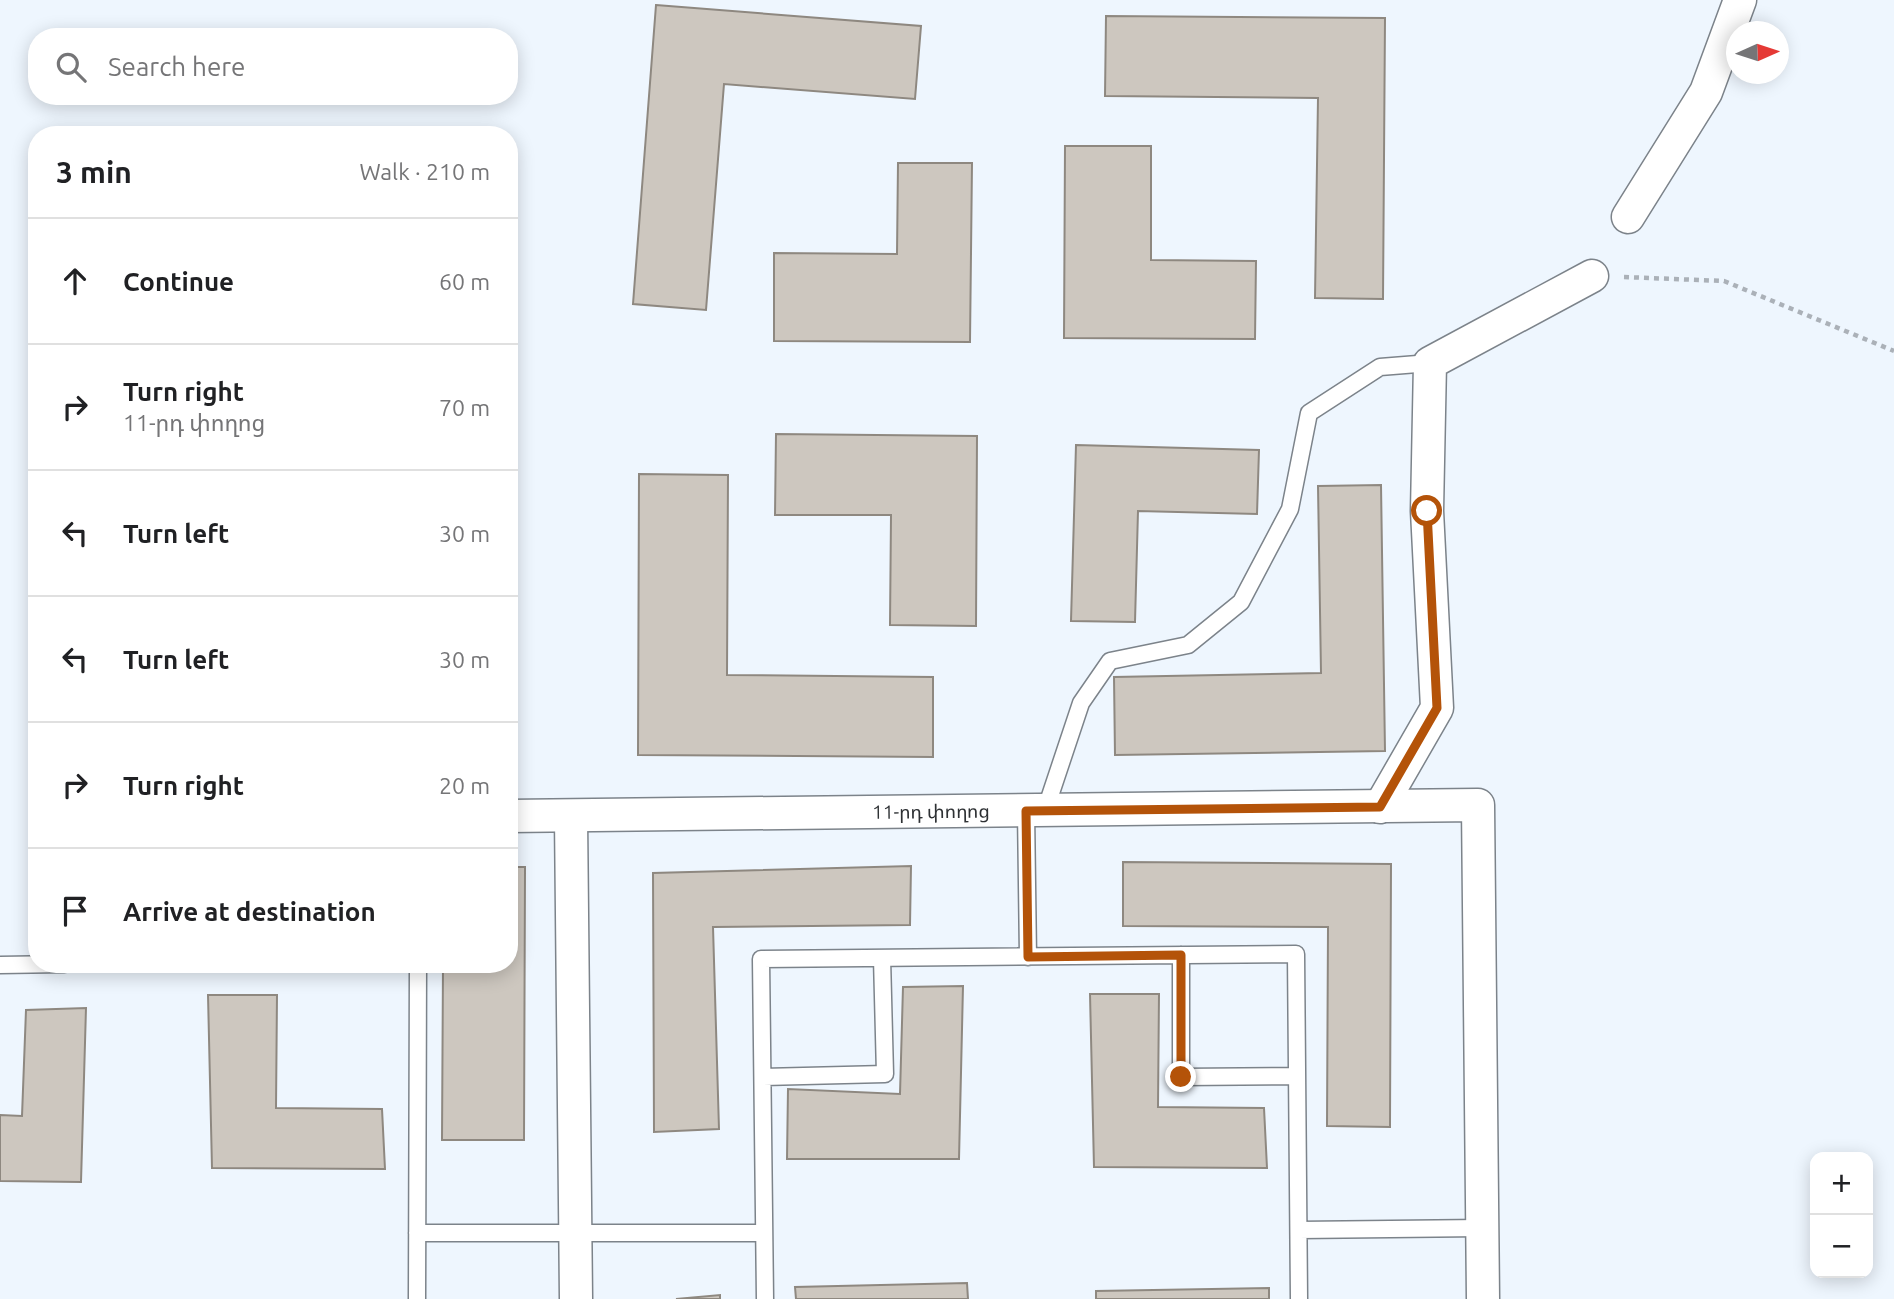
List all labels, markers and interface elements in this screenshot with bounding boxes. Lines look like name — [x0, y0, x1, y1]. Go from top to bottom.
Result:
north arrow — [1726, 21, 1789, 84]
search box — [28, 28, 518, 105]
icon: search — [52, 48, 90, 86]
text: Search here — [108, 52, 245, 81]
text: 3 min — [56, 155, 132, 189]
text: Walk · 210 m — [359, 159, 490, 184]
icon: ahead — [56, 262, 94, 300]
text: Continue — [123, 267, 234, 296]
text: 60 m — [439, 269, 490, 294]
text: Turn right — [123, 377, 244, 406]
icon: right — [56, 388, 94, 426]
text: 70 m — [439, 395, 490, 420]
text: 11-րդ փողոց — [123, 410, 265, 435]
route start — [1411, 495, 1442, 526]
icon: left — [56, 514, 94, 552]
text: Turn left — [123, 519, 229, 548]
text: 30 m — [439, 521, 490, 546]
icon: left — [56, 640, 94, 678]
text: Turn left — [123, 645, 229, 674]
text: 30 m — [439, 647, 490, 672]
icon: right — [56, 766, 94, 804]
text: Turn right — [123, 771, 244, 800]
text: 20 m — [439, 773, 490, 798]
street label: 11-րդ փողոց — [872, 800, 990, 824]
icon: arrive — [56, 892, 94, 930]
text: Arrive at destination — [123, 897, 376, 926]
route end — [1165, 1061, 1196, 1092]
map controls — [1810, 1152, 1873, 1278]
button: + — [1810, 1152, 1873, 1215]
button: − — [1810, 1215, 1873, 1278]

